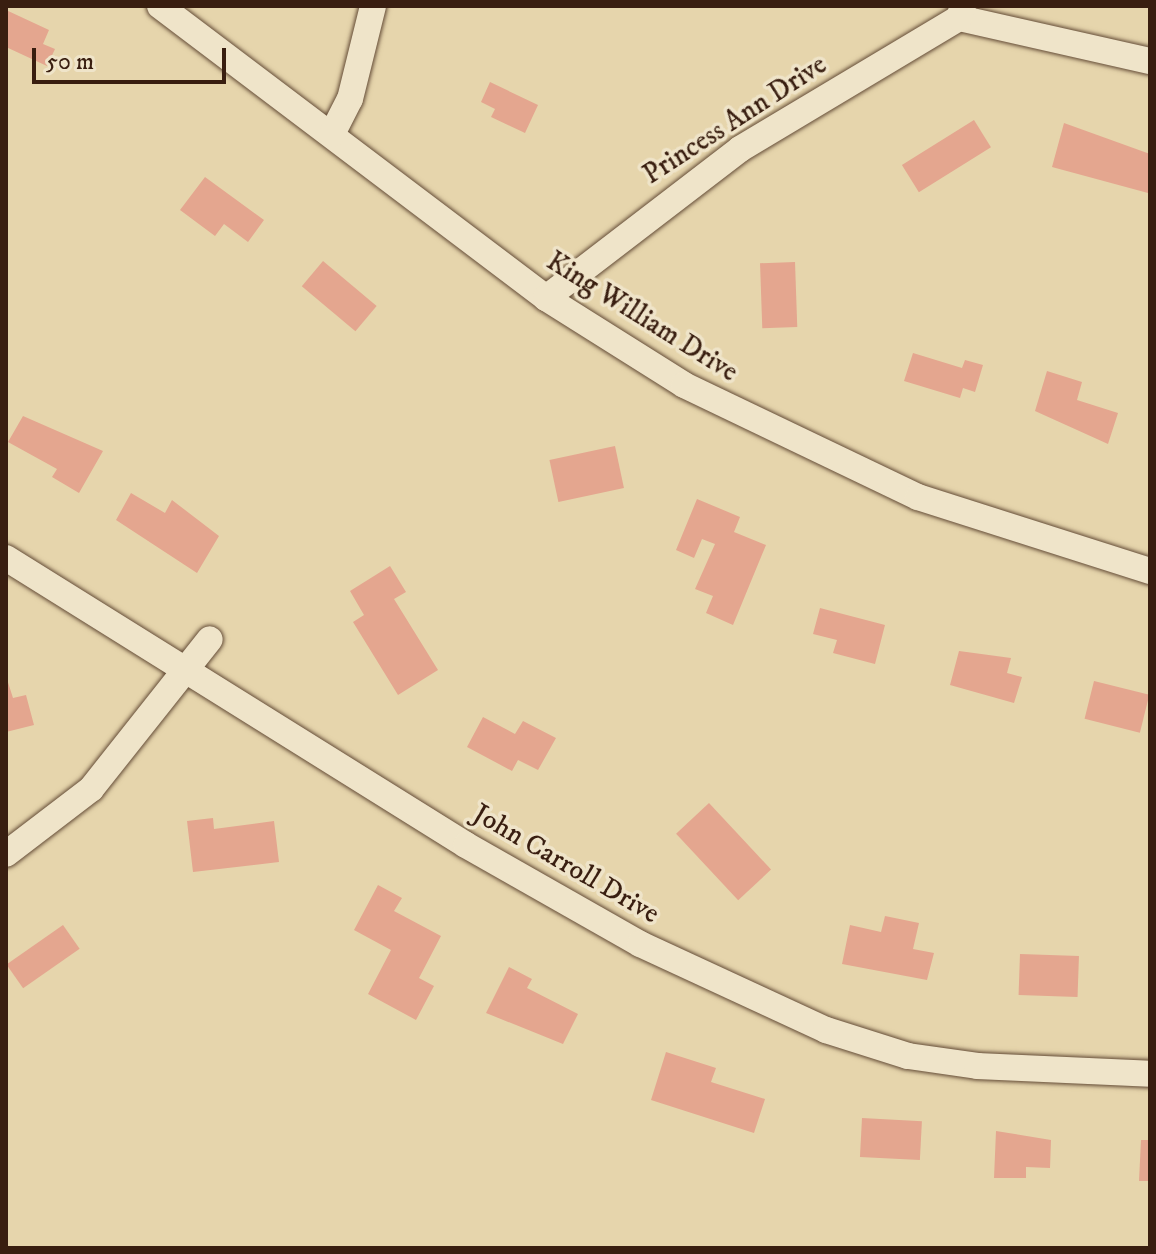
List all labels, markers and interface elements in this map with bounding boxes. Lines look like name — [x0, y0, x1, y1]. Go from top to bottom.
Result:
scale bar — [36, 32, 230, 82]
text: 50 m — [46, 47, 94, 77]
street label: Princess Ann Drive — [637, 48, 833, 192]
street label: King William Drive — [540, 245, 744, 389]
street label: John Carroll Drive — [467, 797, 665, 931]

